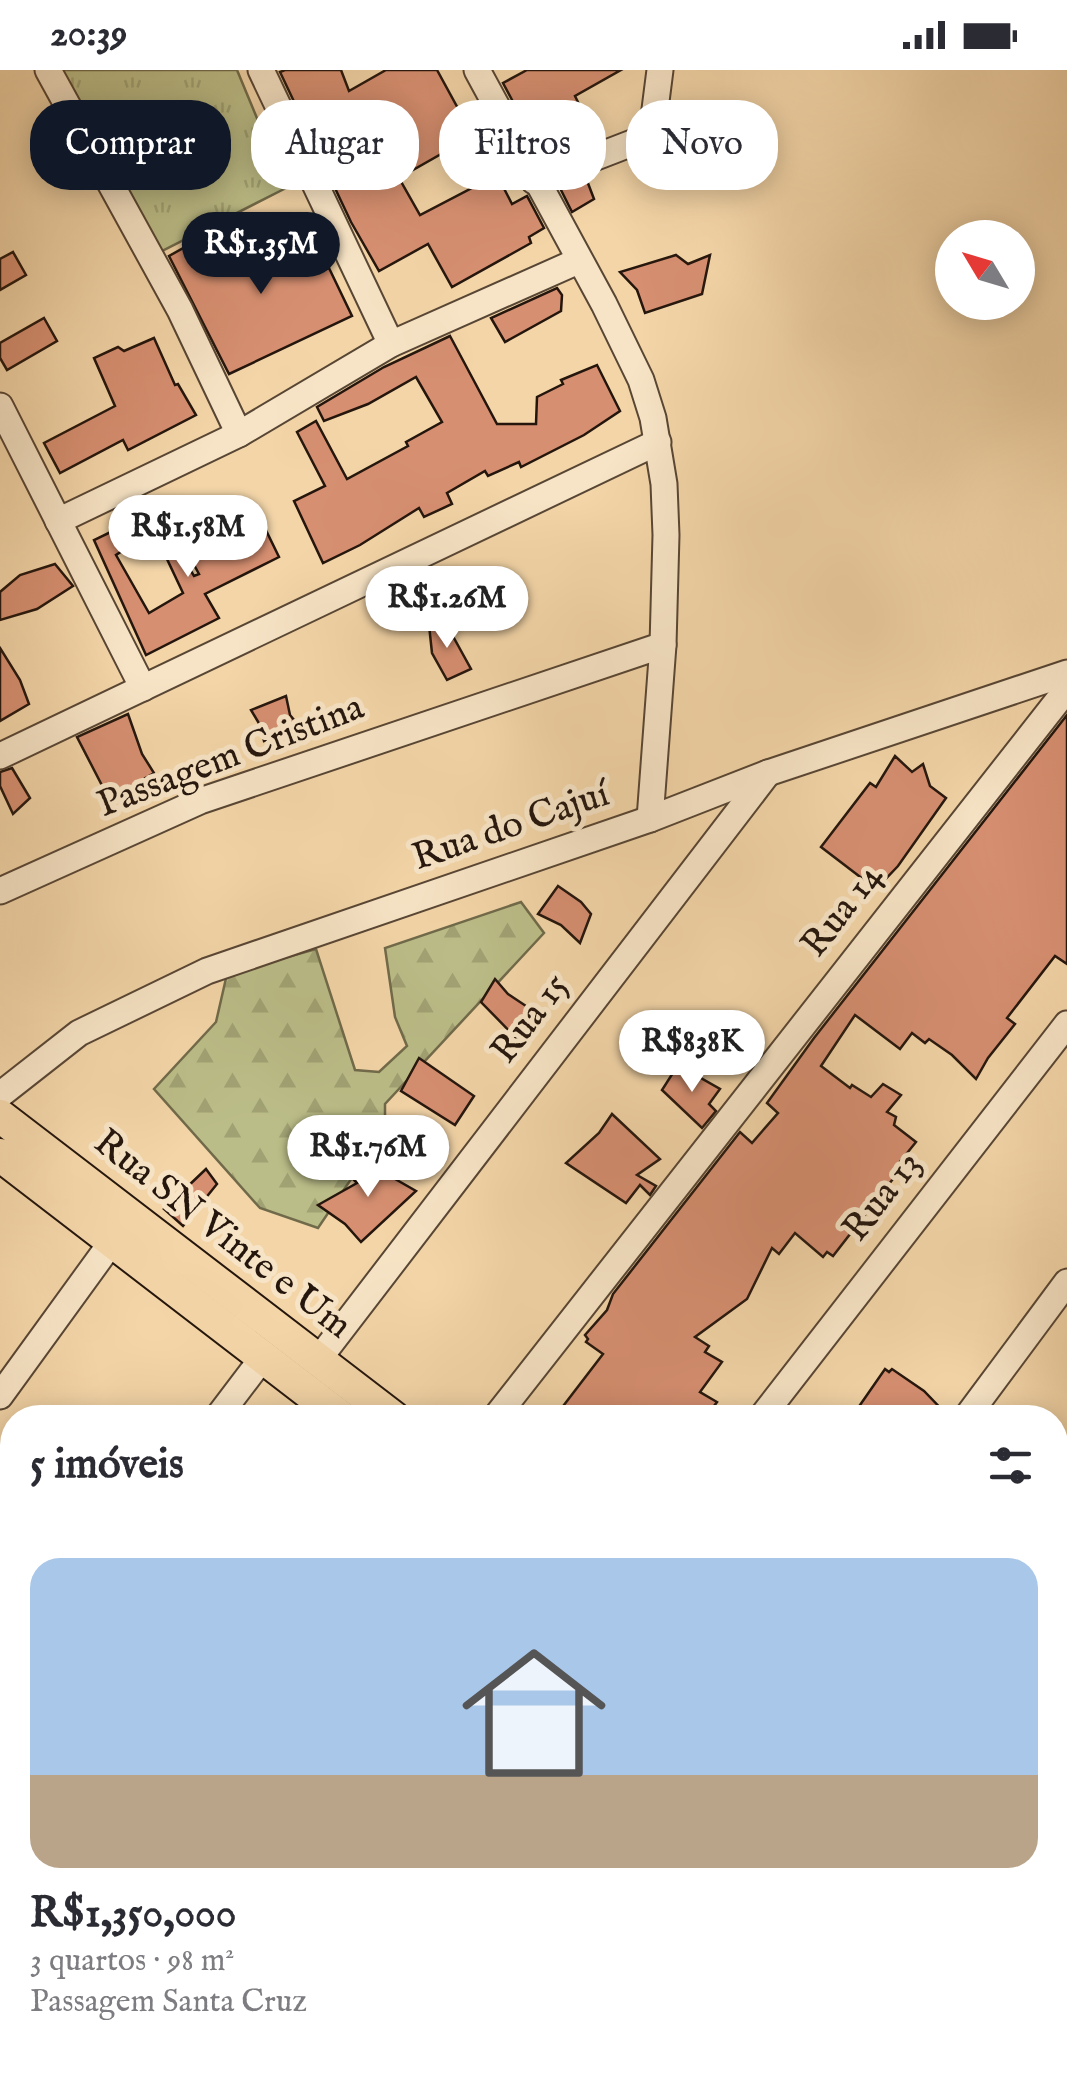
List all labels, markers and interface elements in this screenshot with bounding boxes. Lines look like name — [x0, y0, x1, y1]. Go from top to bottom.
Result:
text: 20:39 — [50, 11, 127, 59]
chip: Comprar — [30, 100, 231, 190]
chip: Alugar — [251, 100, 419, 190]
chip: Filtros — [439, 100, 606, 190]
chip: Novo — [626, 100, 778, 190]
pin: R$1.35M — [169, 212, 353, 297]
north arrow — [935, 220, 1035, 320]
map controls — [935, 220, 1035, 320]
text: R$1.35M — [204, 224, 318, 265]
pin: R$1.58M — [96, 495, 280, 580]
text: R$1.58M — [131, 507, 245, 548]
pin: R$1.26M — [355, 566, 539, 651]
text: R$1.26M — [387, 578, 507, 619]
street label: Passagem Cristina — [91, 684, 371, 830]
street label: Rua do Cajuí — [406, 770, 618, 883]
street label: Rua 14 — [791, 854, 895, 968]
street label: Rua 15 — [481, 964, 581, 1074]
pin: R$838K — [611, 1010, 773, 1095]
text: R$838K — [641, 1022, 743, 1063]
pin: R$1.76M — [276, 1115, 460, 1200]
street label: Rua SN Vinte e Um — [83, 1119, 361, 1351]
text: R$1.76M — [309, 1127, 427, 1168]
street label: Rua 13 — [833, 1142, 933, 1252]
icon: filters — [983, 1438, 1038, 1493]
text: 5 imóveis — [30, 1439, 184, 1492]
icon: home — [444, 1623, 624, 1803]
text: R$1,350,000 — [30, 1888, 236, 1941]
text: 3 quartos · 98 m² — [30, 1941, 235, 1982]
text: Passagem Santa Cruz — [30, 1982, 307, 2023]

